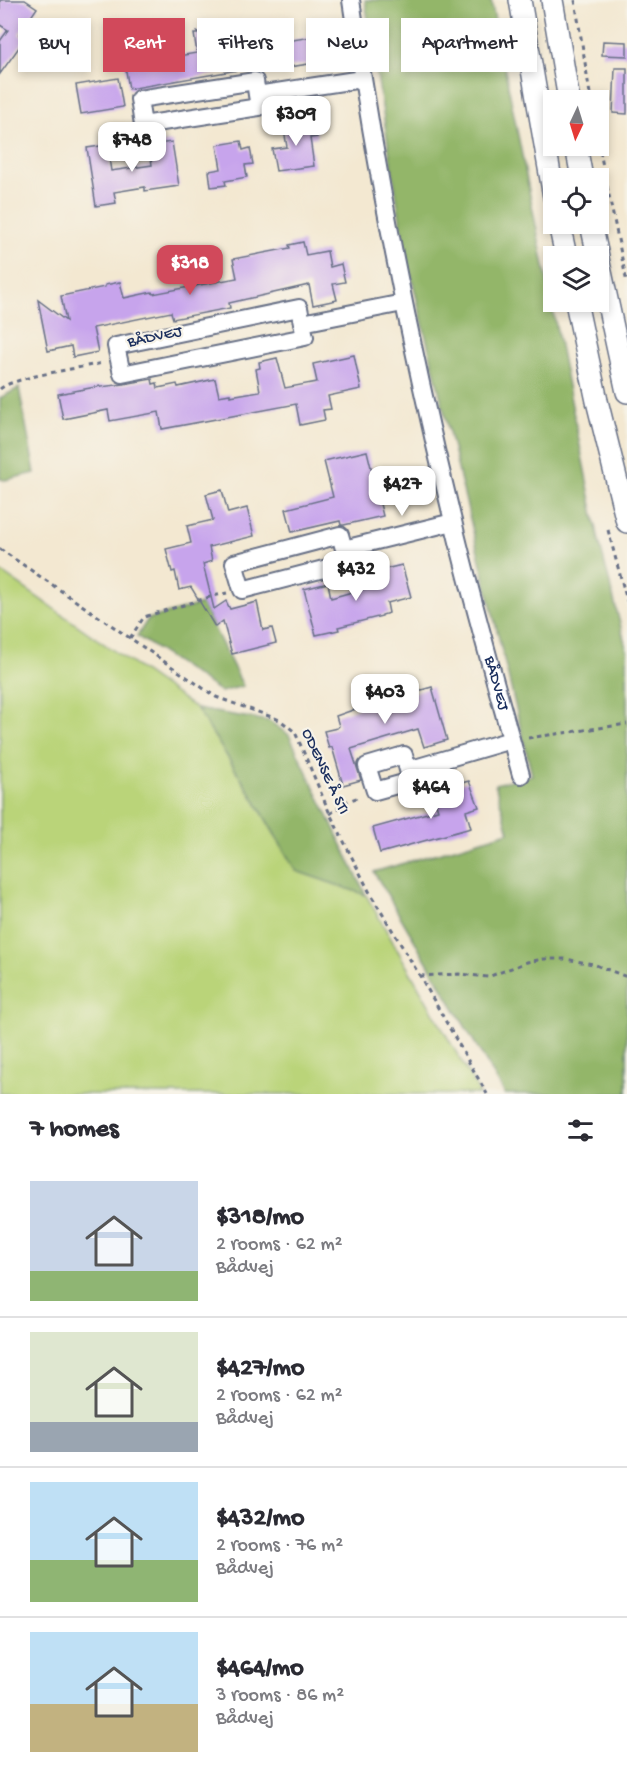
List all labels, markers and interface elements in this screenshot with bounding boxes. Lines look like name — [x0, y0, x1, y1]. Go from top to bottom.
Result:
chip: Buy — [18, 18, 91, 72]
chip: Rent — [103, 18, 185, 72]
chip: Filters — [197, 18, 294, 72]
chip: New — [306, 18, 389, 72]
chip: Apartment — [401, 18, 537, 72]
north arrow — [543, 90, 609, 156]
map controls — [543, 90, 609, 312]
pin: $309 — [260, 96, 332, 147]
text: $309 — [276, 104, 316, 127]
pin: $748 — [96, 122, 168, 173]
text: $748 — [112, 130, 152, 153]
button: locate — [543, 168, 609, 234]
pin: $318 — [154, 245, 226, 296]
button: layers — [543, 246, 609, 312]
text: $318 — [171, 253, 209, 276]
street label: BÅDVEJ — [125, 322, 186, 353]
pin: $427 — [366, 466, 438, 517]
text: $427 — [383, 474, 421, 497]
pin: $432 — [320, 551, 392, 602]
text: $432 — [337, 559, 375, 582]
street label: BÅDVEJ — [479, 653, 513, 714]
pin: $403 — [349, 674, 421, 725]
text: $403 — [365, 682, 405, 705]
street label: ODENSE Å STI — [296, 726, 353, 818]
pin: $464 — [395, 769, 467, 820]
text: $464 — [412, 777, 450, 800]
icon: filters — [564, 1114, 597, 1147]
text: 7 homes — [30, 1115, 119, 1146]
text: $318/mo — [216, 1203, 304, 1234]
icon: home — [78, 1205, 150, 1277]
text: 2 rooms · 62 m² — [216, 1234, 343, 1257]
text: Bådvej — [216, 1257, 274, 1280]
text: $427/mo — [216, 1354, 304, 1385]
icon: home — [78, 1356, 150, 1428]
text: 2 rooms · 62 m² — [216, 1385, 343, 1408]
text: Bådvej — [216, 1408, 274, 1431]
text: $432/mo — [216, 1504, 304, 1535]
icon: home — [78, 1506, 150, 1578]
text: 2 rooms · 76 m² — [216, 1535, 343, 1558]
text: Bådvej — [216, 1558, 274, 1581]
text: $464/mo — [216, 1654, 304, 1685]
icon: home — [78, 1656, 150, 1728]
text: 3 rooms · 86 m² — [216, 1685, 344, 1708]
text: Bådvej — [216, 1708, 274, 1731]

